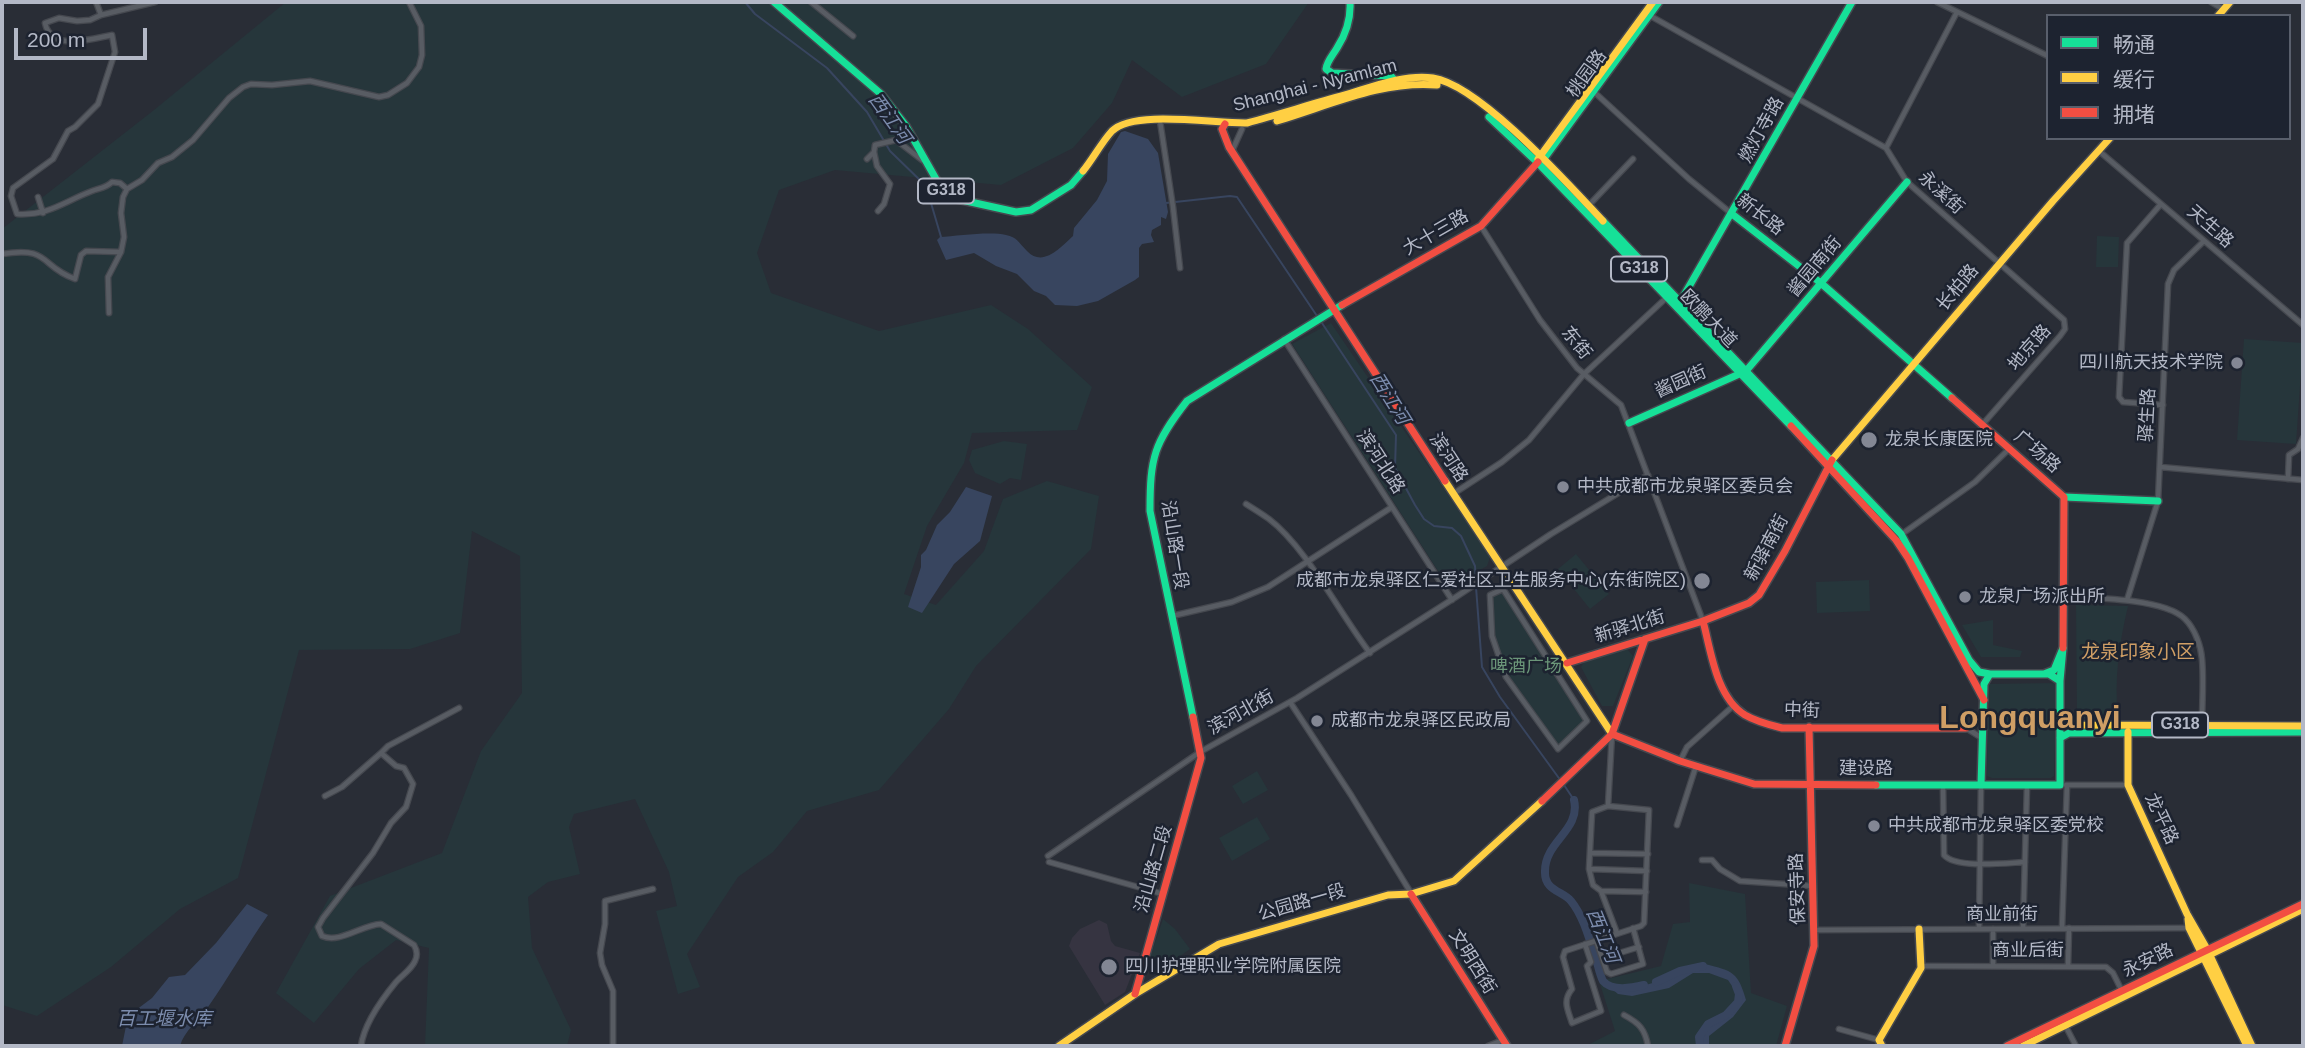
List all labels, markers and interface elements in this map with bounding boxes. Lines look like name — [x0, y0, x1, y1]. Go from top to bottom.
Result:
scale bar — [18, 14, 150, 58]
legend — [2046, 14, 2291, 140]
text: 200 m — [27, 28, 85, 51]
text: 畅通 — [2113, 33, 2155, 56]
street label: 桃园路 — [1562, 46, 1612, 102]
street label: Shanghai - Nyamlam — [1231, 55, 1399, 117]
text: 缓行 — [2113, 68, 2155, 91]
water label: 西江河 — [863, 89, 915, 149]
street label: 燃灯寺路 — [1735, 93, 1789, 167]
text: 拥堵 — [2113, 103, 2155, 126]
street label: 永溪街 — [1914, 167, 1968, 219]
road number: G318 — [918, 178, 974, 204]
street label: 新长路 — [1732, 190, 1788, 240]
street label: 天生路 — [2183, 201, 2237, 253]
street label: 大十三路 — [1399, 206, 1473, 260]
street label: 酱园南街 — [1784, 232, 1846, 302]
road number: G318 — [1611, 256, 1667, 282]
street label: 长柏路 — [1932, 260, 1984, 316]
street label: 欧鹏大道 — [1675, 286, 1741, 352]
street label: 地京路 — [2004, 321, 2056, 375]
street label: 东街 — [1556, 322, 1596, 364]
place label: 四川航天技术学院 — [2079, 352, 2223, 374]
marker: 四川航天技术学院 — [2229, 355, 2245, 371]
street label: 酱园街 — [1652, 361, 1710, 403]
water label: 西江河 — [1364, 369, 1414, 429]
street label: 驿生路 — [2136, 387, 2160, 443]
street label: 滨河北路 — [1351, 426, 1409, 498]
street label: 广场路 — [2010, 426, 2064, 478]
street label: 滨河路 — [1424, 429, 1472, 487]
place label: 龙泉长康医院 — [1885, 429, 1993, 451]
marker: 龙泉长康医院 — [1859, 430, 1879, 450]
place label: 中共成都市龙泉驿区委员会 — [1577, 476, 1793, 498]
marker: 中共成都市龙泉驿区委员会 — [1555, 479, 1571, 495]
street label: 沿山路一段 — [1156, 499, 1192, 591]
street label: 新驿南街 — [1741, 511, 1793, 585]
place label: 成都市龙泉驿区仁爱社区卫生服务中心(东街院区) — [1296, 570, 1686, 592]
marker: 成都市龙泉驿区仁爱社区卫生服务中心(东街院区) — [1692, 571, 1712, 591]
place label: 龙泉广场派出所 — [1979, 586, 2105, 608]
marker: 龙泉广场派出所 — [1957, 589, 1973, 605]
street label: 新驿北街 — [1592, 606, 1668, 648]
district label: 龙泉印象小区 — [2081, 642, 2195, 664]
park label: 啤酒广场 — [1490, 656, 1562, 678]
street label: 滨河北街 — [1204, 686, 1278, 740]
street label: 中街 — [1784, 700, 1820, 722]
district label: Longquanyi — [1939, 700, 2121, 738]
place label: 成都市龙泉驿区民政局 — [1331, 710, 1511, 732]
road number: G318 — [2152, 712, 2208, 738]
marker: 成都市龙泉驿区民政局 — [1309, 713, 1325, 729]
street label: 建设路 — [1839, 758, 1893, 780]
street label: 龙平路 — [2140, 790, 2182, 848]
place label: 中共成都市龙泉驿区委党校 — [1888, 815, 2104, 837]
marker: 中共成都市龙泉驿区委党校 — [1866, 818, 1882, 834]
street label: 沿山路二段 — [1131, 823, 1177, 915]
street label: 保安寺路 — [1786, 853, 1810, 925]
street label: 公园路一段 — [1256, 880, 1348, 926]
street label: 商业前街 — [1966, 904, 2038, 926]
water label: 西江河 — [1581, 905, 1623, 967]
street label: 文明西街 — [1444, 926, 1500, 998]
street label: 永安路 — [2119, 939, 2177, 983]
street label: 商业后街 — [1992, 940, 2064, 962]
place label: 四川护理职业学院附属医院 — [1125, 956, 1341, 978]
marker: 四川护理职业学院附属医院 — [1099, 957, 1119, 977]
water label: 百工堰水库 — [117, 1009, 211, 1031]

